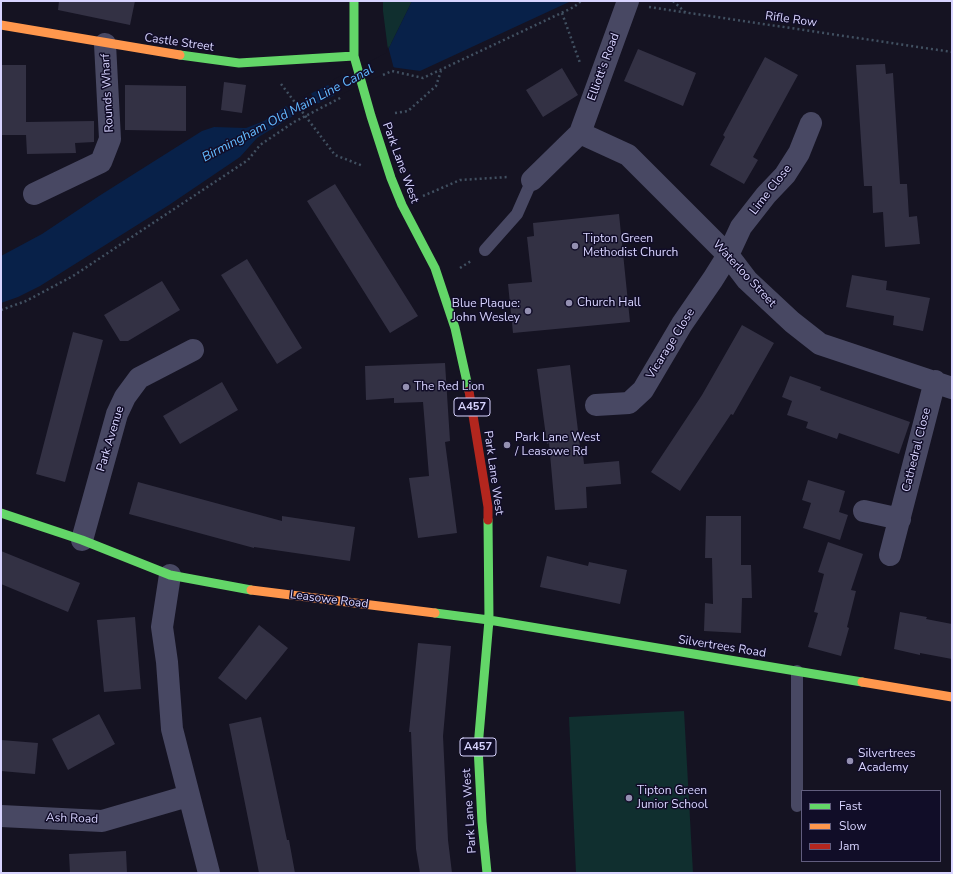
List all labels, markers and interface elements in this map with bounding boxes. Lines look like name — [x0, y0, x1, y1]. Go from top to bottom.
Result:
street label: Rifle Row — [764, 9, 818, 31]
street label: Castle Street — [143, 31, 215, 55]
street label: Elliott's Road — [585, 31, 623, 103]
street label: Rounds Wharf — [99, 53, 117, 133]
water label: Birmingham Old Main Line Canal — [200, 62, 376, 166]
street label: Park Lane West — [379, 121, 421, 205]
street label: Lime Close — [747, 162, 795, 218]
place label: Tipton Green Methodist Church — [583, 232, 678, 260]
street label: Waterloo Street — [709, 238, 779, 310]
marker: Tipton Green Methodist Church — [570, 241, 580, 251]
place label: Church Hall — [577, 296, 641, 310]
place label: Blue Plaque: John Wesley — [452, 297, 520, 325]
marker: Church Hall — [564, 298, 574, 308]
marker: Blue Plaque: John Wesley — [523, 306, 533, 316]
street label: Vicarage Close — [644, 306, 698, 382]
place label: The Red Lion — [414, 380, 485, 394]
marker: The Red Lion — [401, 382, 411, 392]
road number: A457 — [454, 398, 490, 416]
street label: Park Avenue — [94, 404, 128, 474]
street label: Cathedral Close — [900, 406, 934, 494]
street label: Park Lane West — [480, 430, 506, 516]
place label: Park Lane West / Leasowe Rd — [515, 431, 600, 459]
marker: Park Lane West / Leasowe Rd — [502, 440, 512, 450]
street label: Leasowe Road — [289, 588, 369, 612]
street label: Silvertrees Road — [677, 633, 767, 661]
road number: A457 — [460, 738, 496, 756]
place label: Silvertrees Academy — [858, 747, 916, 775]
marker: Silvertrees Academy — [845, 756, 855, 766]
street label: Park Lane West — [460, 768, 480, 854]
place label: Tipton Green Junior School — [637, 784, 708, 812]
legend — [801, 790, 941, 862]
marker: Tipton Green Junior School — [624, 793, 634, 803]
text: Fast — [839, 798, 862, 814]
street label: Ash Road — [46, 811, 98, 827]
text: Slow — [839, 818, 867, 834]
text: Jam — [839, 838, 860, 854]

